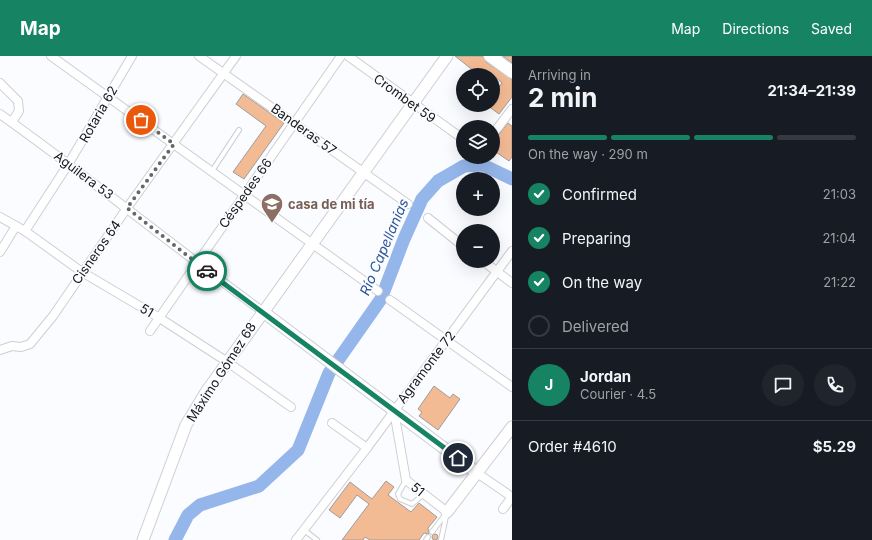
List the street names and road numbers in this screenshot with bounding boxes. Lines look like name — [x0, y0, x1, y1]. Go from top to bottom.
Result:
street label: Crombet 59 — [371, 70, 439, 126]
street label: Rotaria 62 — [75, 83, 121, 145]
street label: Banderas 57 — [268, 100, 340, 158]
street label: Aguilera 53 — [51, 147, 117, 203]
street label: Céspedes 66 — [215, 155, 275, 231]
street label: Cisneros 64 — [68, 217, 124, 287]
street label: 51 — [137, 300, 157, 320]
street label: Máximo Gómez 68 — [183, 319, 259, 425]
street label: Agramonte 72 — [394, 328, 458, 406]
street label: 51 — [408, 479, 428, 499]

